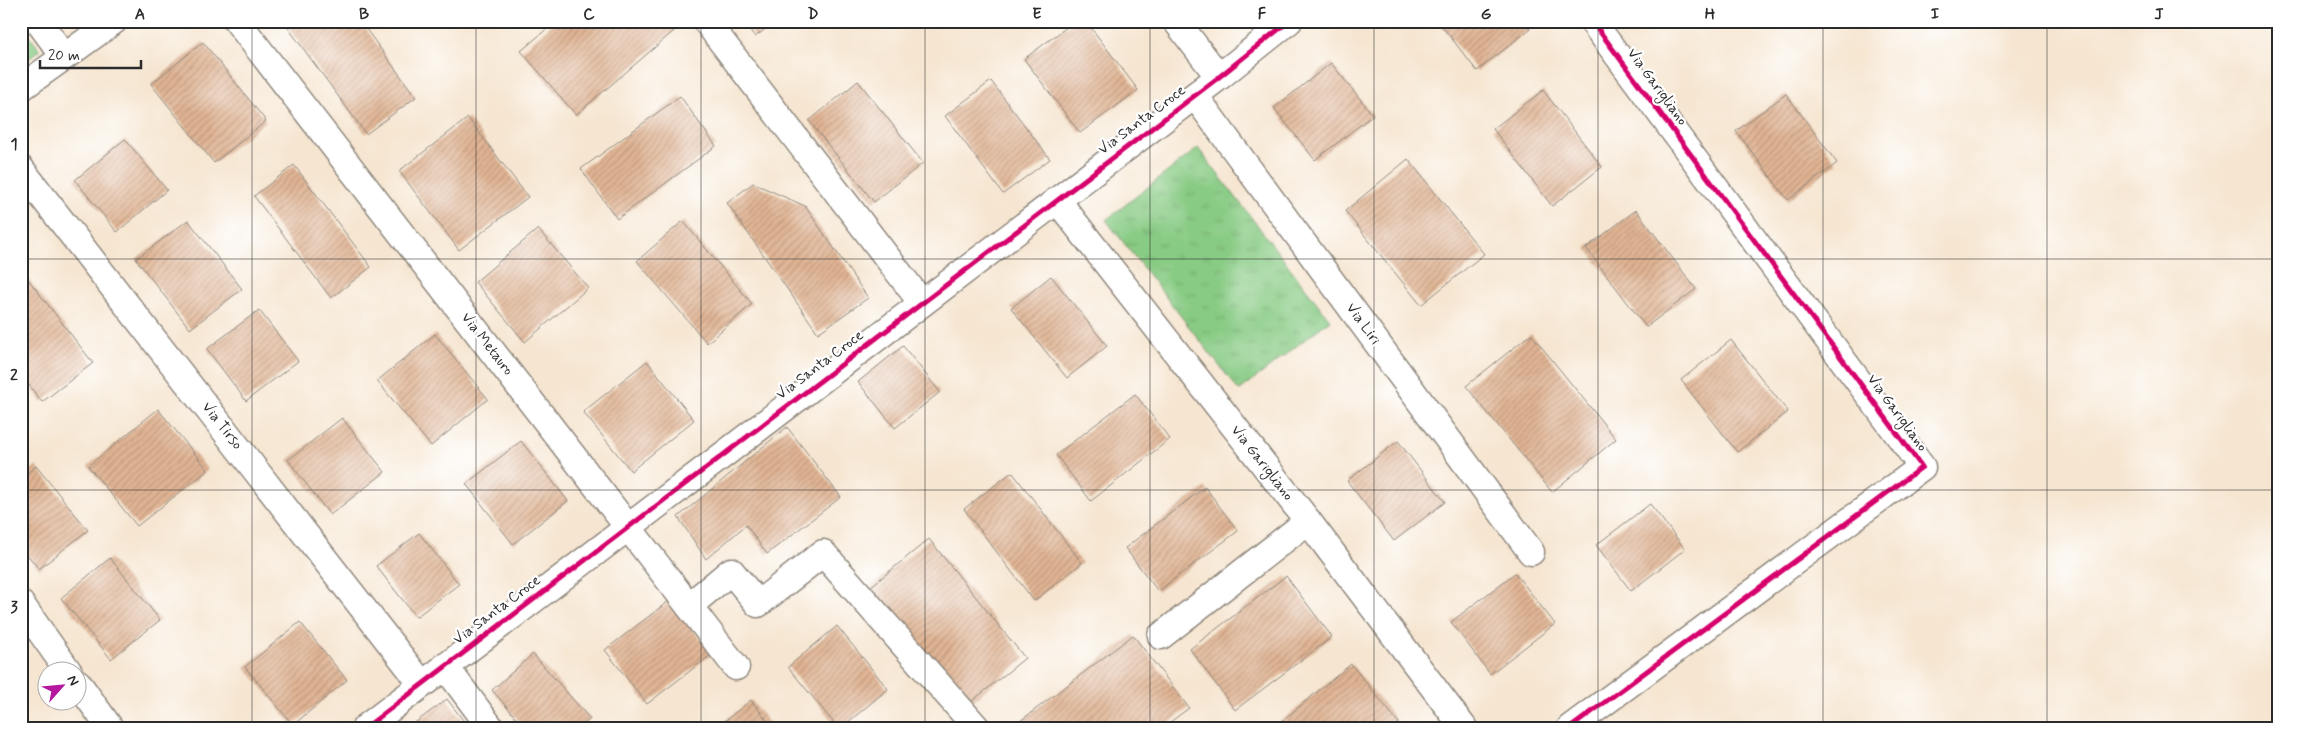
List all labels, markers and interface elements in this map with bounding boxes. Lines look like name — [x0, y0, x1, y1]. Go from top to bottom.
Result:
text: A — [135, 4, 145, 25]
text: B — [359, 4, 369, 25]
text: C — [583, 4, 595, 25]
text: D — [807, 4, 819, 25]
text: E — [1032, 4, 1042, 25]
text: F — [1258, 4, 1267, 25]
text: G — [1481, 4, 1492, 25]
text: H — [1705, 4, 1716, 25]
text: I — [1931, 4, 1940, 25]
text: J — [2154, 4, 2164, 25]
scale bar — [40, 38, 141, 70]
street label: Via Garigliano — [1621, 44, 1692, 130]
text: 20 m — [48, 46, 80, 66]
street label: Via Santa Croce — [1094, 81, 1190, 159]
text: 1 — [10, 134, 18, 155]
street label: Via Liri — [1341, 299, 1385, 349]
street label: Via Metauro — [456, 308, 518, 380]
street label: Via Santa Croce — [772, 326, 868, 404]
text: 2 — [10, 365, 18, 386]
street label: Via Garigliano — [1861, 370, 1932, 456]
street label: Via Tirso — [197, 398, 247, 454]
street label: Via Garigliano — [1225, 421, 1298, 506]
street label: Via Santa Croce — [449, 571, 545, 649]
text: 3 — [10, 597, 18, 618]
north arrow — [38, 662, 88, 712]
text: N — [63, 672, 83, 689]

